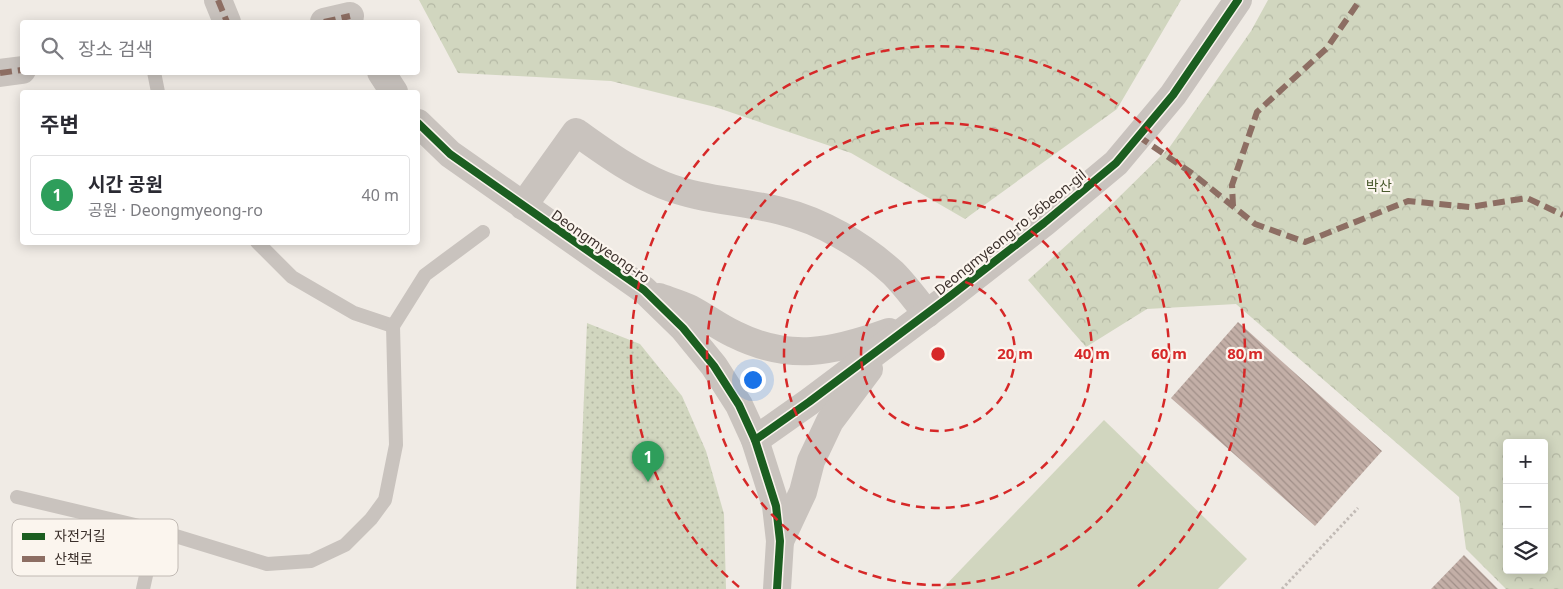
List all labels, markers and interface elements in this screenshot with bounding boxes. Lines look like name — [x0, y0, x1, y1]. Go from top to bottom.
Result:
search box — [20, 20, 420, 75]
icon: search — [38, 34, 66, 62]
text: 장소 검색 — [78, 36, 153, 62]
text: 주변 — [40, 110, 79, 138]
street label: Deongmyeong-ro 56beon-gil — [930, 165, 1090, 299]
text: 시간 공원 — [88, 171, 163, 197]
park label: 박산 — [1366, 176, 1392, 195]
text: 1 — [52, 184, 62, 206]
text: 40 m — [362, 184, 399, 206]
text: 공원 · Deongmyeong-ro — [88, 199, 263, 221]
street label: Deongmyeong-ro — [548, 205, 654, 287]
text: 20 m — [997, 343, 1033, 363]
text: 40 m — [1074, 343, 1110, 363]
text: 60 m — [1151, 343, 1187, 363]
text: 80 m — [1227, 343, 1263, 363]
centre of rings — [929, 345, 947, 363]
your location — [740, 367, 766, 393]
map controls — [1503, 439, 1548, 574]
button: + — [1503, 439, 1548, 484]
pin: 1 — [632, 441, 664, 482]
button: − — [1503, 484, 1548, 529]
legend — [12, 519, 178, 576]
text: 자전거길 — [54, 526, 106, 545]
button: layers — [1503, 529, 1548, 574]
text: 산책로 — [54, 549, 93, 568]

